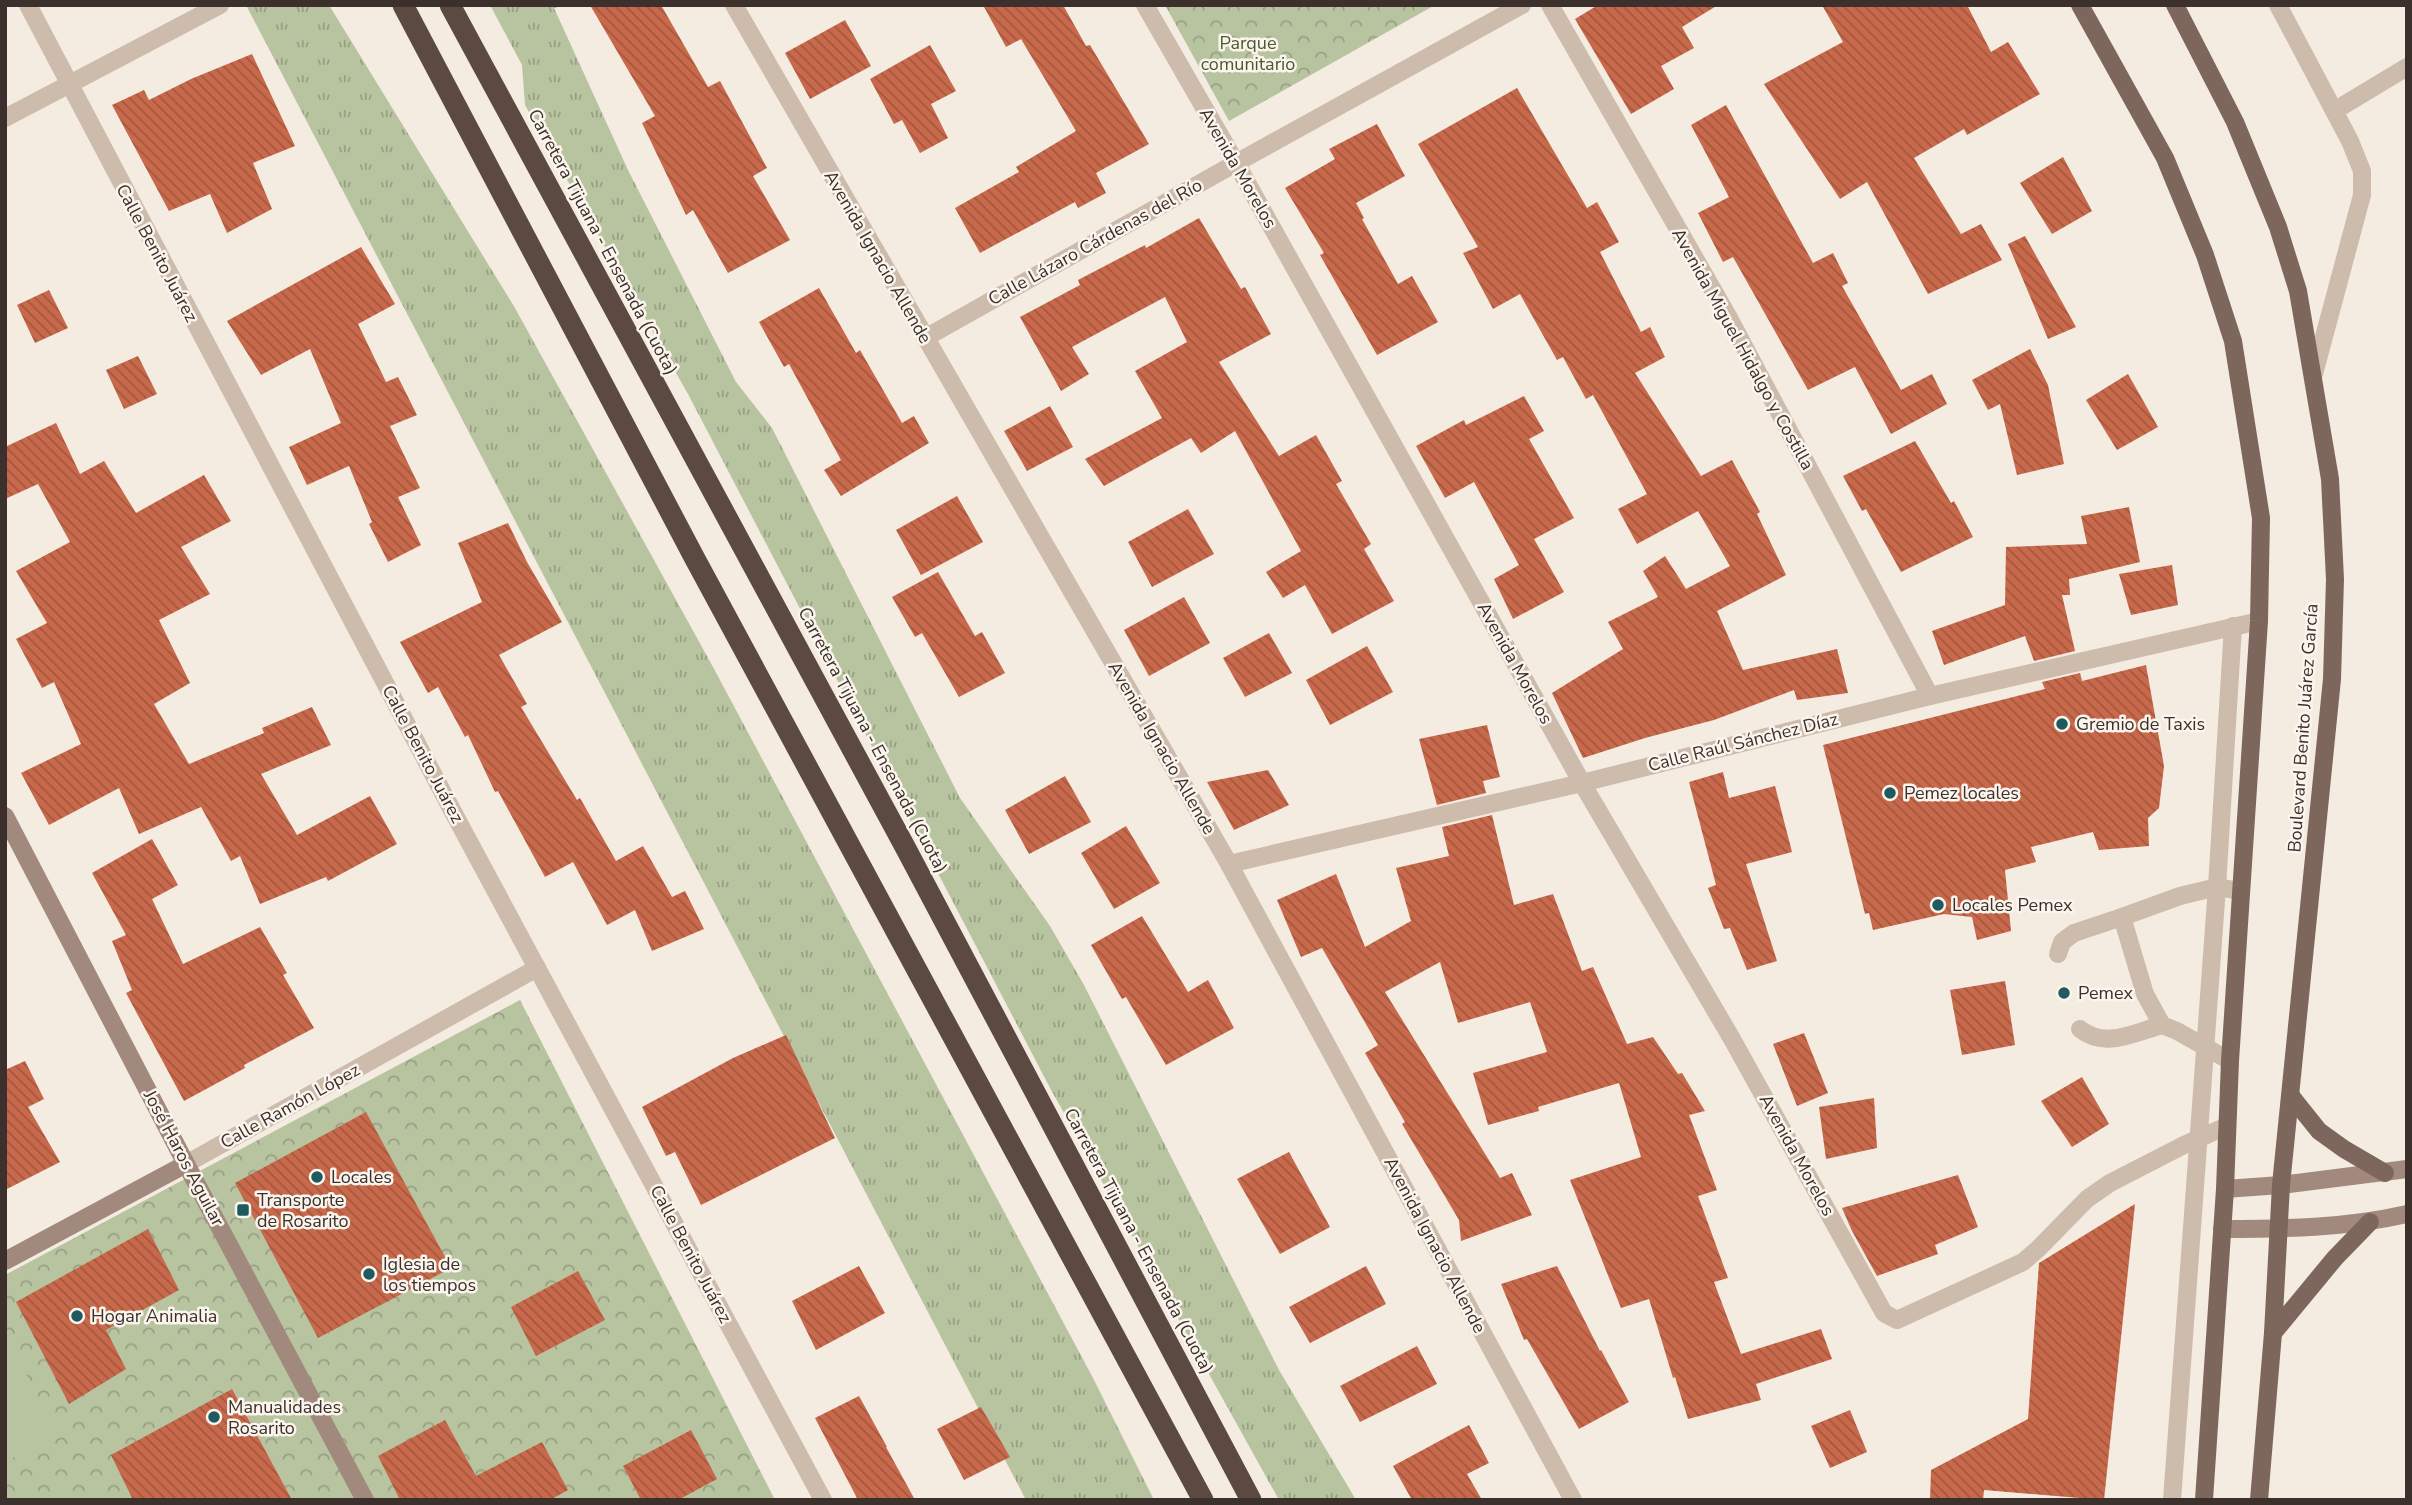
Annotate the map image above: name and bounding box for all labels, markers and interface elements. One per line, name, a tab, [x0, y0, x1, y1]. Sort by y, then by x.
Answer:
park label: Parque comunitario	[1201, 31, 1295, 76]
street label: Avenida Morelos	[1194, 103, 1282, 233]
street label: Carretera Tijuana - Ensenada (Cuota)	[522, 105, 684, 379]
street label: Avenida Ignacio Allende	[819, 166, 937, 348]
street label: Calle Lázaro Cárdenas del Río	[984, 173, 1206, 311]
street label: Calle Benito Juárez	[111, 180, 203, 326]
street label: Avenida Miguel Hidalgo y Costilla	[1666, 224, 1820, 474]
street label: Avenida Morelos	[1472, 598, 1558, 728]
street label: Carretera Tijuana - Ensenada (Cuota)	[792, 603, 954, 877]
street label: Boulevard Benito Juárez García	[2282, 603, 2324, 853]
street label: Avenida Ignacio Allende	[1103, 657, 1221, 839]
street label: Calle Benito Juárez	[377, 681, 469, 827]
street label: Calle Raúl Sánchez Díaz	[1645, 707, 1841, 777]
place label: Gremio de Taxis	[2076, 712, 2205, 736]
marker: Gremio de Taxis	[2054, 716, 2070, 732]
place label: Pemez locales	[1904, 781, 2019, 805]
marker: Pemez locales	[1882, 785, 1898, 801]
place label: Locales Pemex	[1952, 893, 2073, 917]
marker: Locales Pemex	[1930, 897, 1946, 913]
place label: Pemex	[2078, 981, 2133, 1005]
marker: Pemex	[2056, 985, 2072, 1001]
street label: Calle Ramón López	[216, 1058, 364, 1154]
street label: José Haros Aguilar	[138, 1085, 230, 1231]
street label: Avenida Morelos	[1754, 1090, 1840, 1220]
street label: Carretera Tijuana - Ensenada (Cuota)	[1058, 1104, 1220, 1378]
street label: Avenida Ignacio Allende	[1378, 1153, 1492, 1337]
place label: Locales	[331, 1165, 392, 1189]
marker: Locales	[309, 1169, 325, 1185]
street label: Calle Benito Juárez	[645, 1181, 737, 1327]
place label: Transporte de Rosarito	[257, 1188, 349, 1233]
marker: Transporte de Rosarito	[235, 1202, 251, 1218]
place label: Iglesia de los tiempos	[383, 1252, 476, 1297]
marker: Iglesia de los tiempos	[361, 1266, 377, 1282]
place label: Hogar Animalia	[91, 1304, 217, 1328]
marker: Hogar Animalia	[69, 1308, 85, 1324]
place label: Manualidades Rosarito	[228, 1395, 341, 1440]
marker: Manualidades Rosarito	[206, 1409, 222, 1425]

